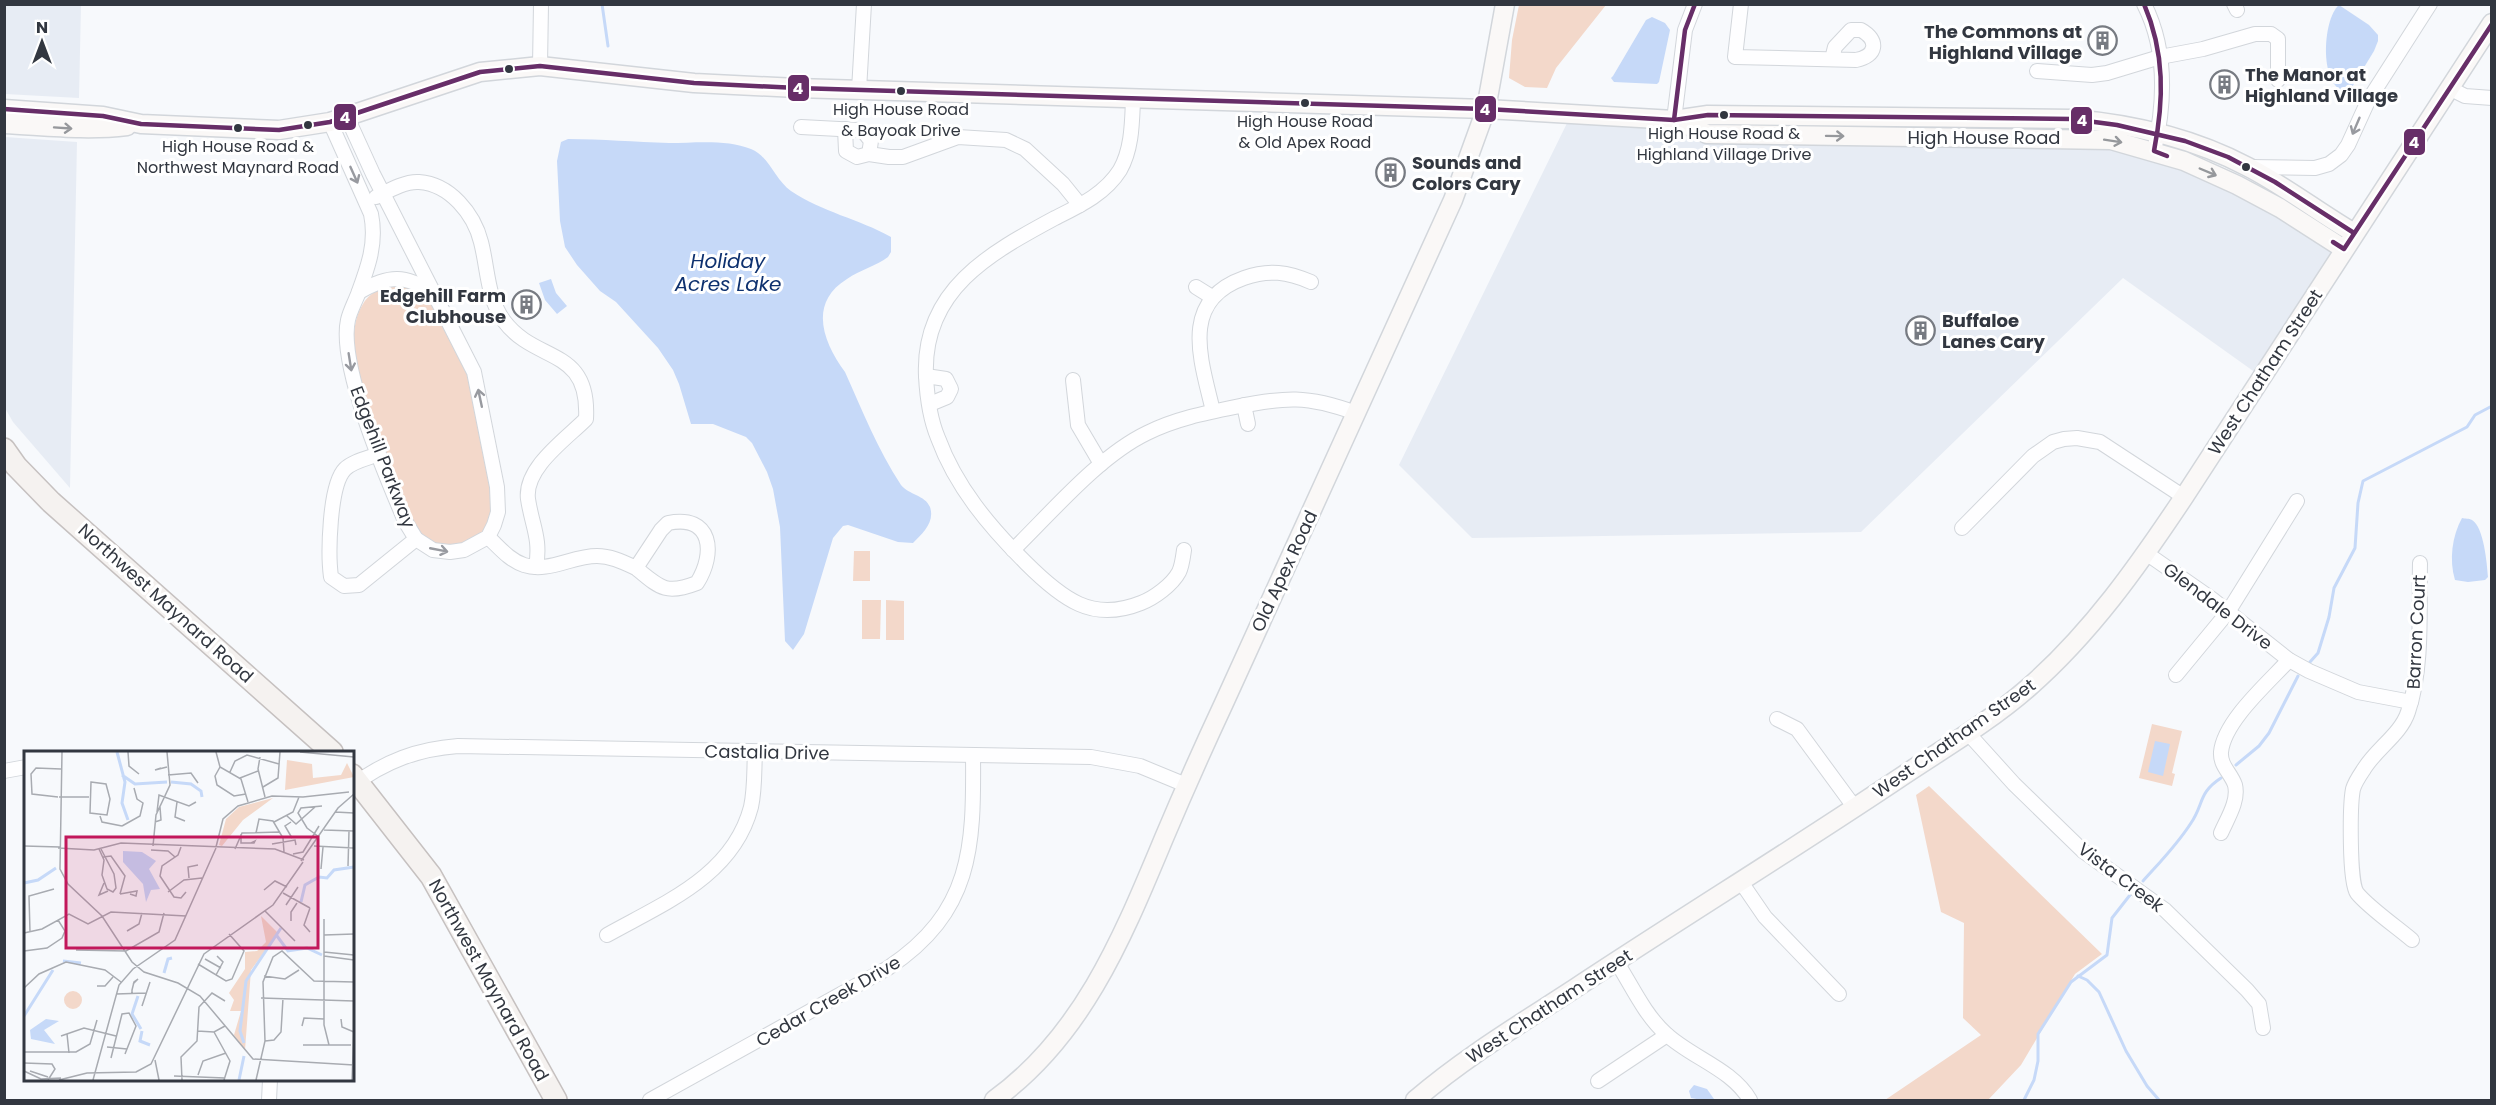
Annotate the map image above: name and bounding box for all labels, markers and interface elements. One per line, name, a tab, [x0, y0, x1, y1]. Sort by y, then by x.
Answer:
north arrow	[12, 12, 72, 72]
text: N	[36, 16, 48, 39]
place label: The Commons at Highland Village	[1924, 19, 2082, 65]
building icon: The Commons at Highland Village	[2087, 25, 2119, 57]
place label: The Manor at Highland Village	[2245, 62, 2398, 108]
unlabelled marker	[503, 63, 515, 75]
building icon: The Manor at Highland Village	[2208, 68, 2240, 100]
line badge: 4	[787, 74, 810, 102]
text: 4	[793, 77, 804, 100]
marker: High House Road & Bayoak Drive	[895, 85, 907, 97]
line badge: 4	[1474, 95, 1497, 123]
marker: High House Road & Old Apex Road	[1299, 97, 1311, 109]
place label: High House Road & Bayoak Drive	[833, 98, 969, 142]
text: 4	[1480, 98, 1491, 121]
line badge: 4	[333, 103, 357, 131]
text: 4	[340, 106, 351, 129]
line badge: 4	[2070, 106, 2093, 135]
marker: High House Road & Highland Village Drive	[1718, 109, 1730, 121]
text: 4	[2077, 109, 2088, 132]
place label: High House Road & Old Apex Road	[1237, 110, 1373, 154]
one-way arrow	[2350, 116, 2361, 135]
unlabelled marker	[302, 119, 314, 131]
one-way arrow	[52, 122, 72, 133]
marker: High House Road & Northwest Maynard Road	[232, 122, 244, 134]
place label: High House Road & Highland Village Drive	[1637, 122, 1811, 166]
street label: High House Road	[1907, 125, 2061, 150]
line badge: 4	[2403, 128, 2426, 156]
one-way arrow	[1824, 130, 1844, 142]
text: 4	[2409, 131, 2420, 154]
place label: High House Road & Northwest Maynard Road	[137, 135, 339, 179]
one-way arrow	[2103, 136, 2123, 147]
place label: Sounds and Colors Cary	[1412, 150, 1521, 196]
building icon: Sounds and Colors Cary	[1375, 156, 1407, 188]
unlabelled marker	[2240, 161, 2252, 173]
one-way arrow	[349, 166, 361, 184]
one-way arrow	[2199, 167, 2217, 178]
water label: Holiday Acres Lake	[674, 247, 781, 298]
place label: Edgehill Farm Clubhouse	[380, 283, 506, 329]
street label: West Chatham Street	[2202, 284, 2328, 460]
building icon: Edgehill Farm Clubhouse	[511, 289, 543, 321]
place label: Buffaloe Lanes Cary	[1942, 308, 2046, 354]
building icon: Buffaloe Lanes Cary	[1905, 314, 1937, 346]
one-way arrow	[345, 351, 356, 371]
street label: Edgehill Parkway	[344, 383, 422, 531]
one-way arrow	[474, 389, 486, 408]
street label: Old Apex Road	[1245, 506, 1323, 636]
street label: Northwest Maynard Road	[73, 518, 259, 688]
one-way arrow	[429, 545, 448, 556]
street label: Glendale Drive	[2158, 557, 2278, 655]
street label: Barron Court	[2401, 574, 2431, 690]
street label: West Chatham Street	[1868, 672, 2040, 804]
street label: Castalia Drive	[704, 738, 830, 766]
inset map	[24, 751, 354, 1081]
street label: Vista Creek	[2073, 836, 2170, 918]
street label: Northwest Maynard Road	[423, 874, 555, 1086]
street label: West Chatham Street	[1461, 943, 1637, 1069]
street label: Cedar Creek Drive	[751, 949, 905, 1053]

